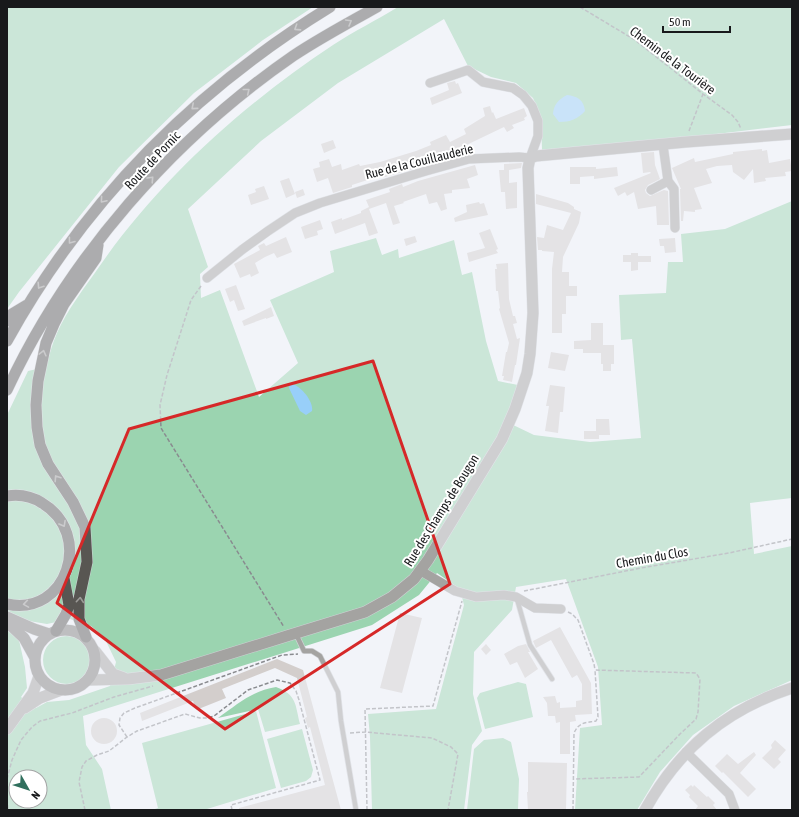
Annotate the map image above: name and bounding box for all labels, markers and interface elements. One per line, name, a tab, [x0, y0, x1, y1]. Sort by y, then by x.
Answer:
scale bar	[663, 8, 730, 34]
text: 50 m	[669, 15, 691, 29]
one-way arrow	[345, 20, 352, 27]
one-way arrow	[294, 23, 301, 31]
street label: Chemin de la Tourière	[627, 23, 719, 98]
one-way arrow	[242, 89, 249, 96]
one-way arrow	[191, 102, 198, 109]
street label: Route de Pornic	[122, 128, 183, 193]
street label: Rue de la Couillauderie	[364, 141, 475, 182]
one-way arrow	[146, 176, 154, 184]
one-way arrow	[101, 195, 108, 203]
one-way arrow	[69, 236, 76, 243]
one-way arrow	[37, 282, 45, 289]
one-way arrow	[39, 350, 47, 357]
street label: Rue des Champs de Bougon	[401, 452, 482, 569]
one-way arrow	[55, 475, 62, 482]
one-way arrow	[58, 520, 66, 527]
street label: Chemin du Clos	[615, 544, 690, 571]
one-way arrow	[75, 597, 84, 603]
one-way arrow	[23, 599, 29, 608]
north arrow	[8, 769, 48, 809]
text: N	[29, 789, 42, 802]

